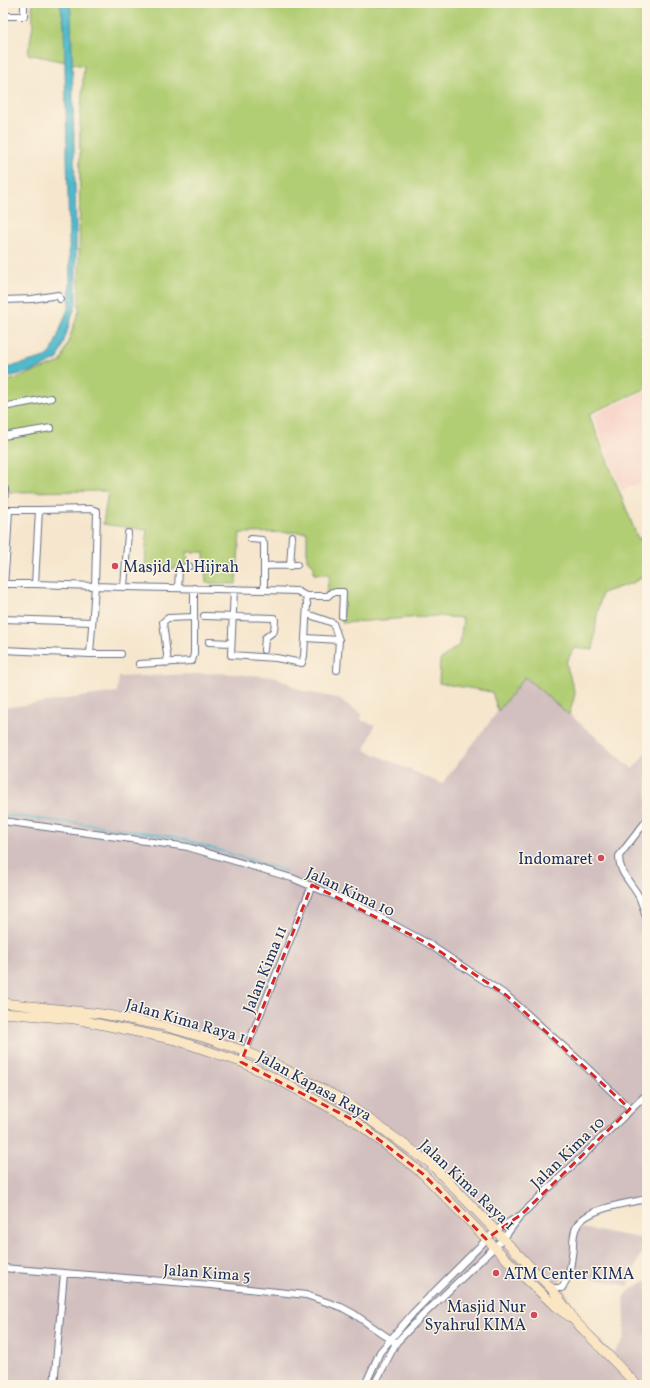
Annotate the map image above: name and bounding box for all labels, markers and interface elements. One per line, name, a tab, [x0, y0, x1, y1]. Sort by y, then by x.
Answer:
place label: Masjid Al Hijrah	[123, 557, 239, 579]
marker: Masjid Al Hijrah	[110, 561, 120, 571]
place label: Indomaret	[518, 849, 593, 871]
marker: Indomaret	[596, 853, 606, 863]
street label: Jalan Kima 10	[302, 863, 398, 923]
street label: Jalan Kima 11	[238, 923, 293, 1017]
street label: Jalan Kima Raya 1	[123, 994, 248, 1050]
street label: Jalan Kapasa Raya	[253, 1046, 375, 1127]
street label: Jalan Kima 10	[526, 1112, 610, 1195]
street label: Jalan Kima Raya 1	[414, 1135, 520, 1236]
street label: Jalan Kima 5	[162, 1260, 251, 1288]
place label: ATM Center KIMA	[504, 1264, 634, 1286]
marker: ATM Center KIMA	[491, 1268, 501, 1278]
place label: Masjid Nur Syahrul KIMA	[425, 1297, 526, 1337]
marker: Masjid Nur Syahrul KIMA	[529, 1310, 539, 1320]

